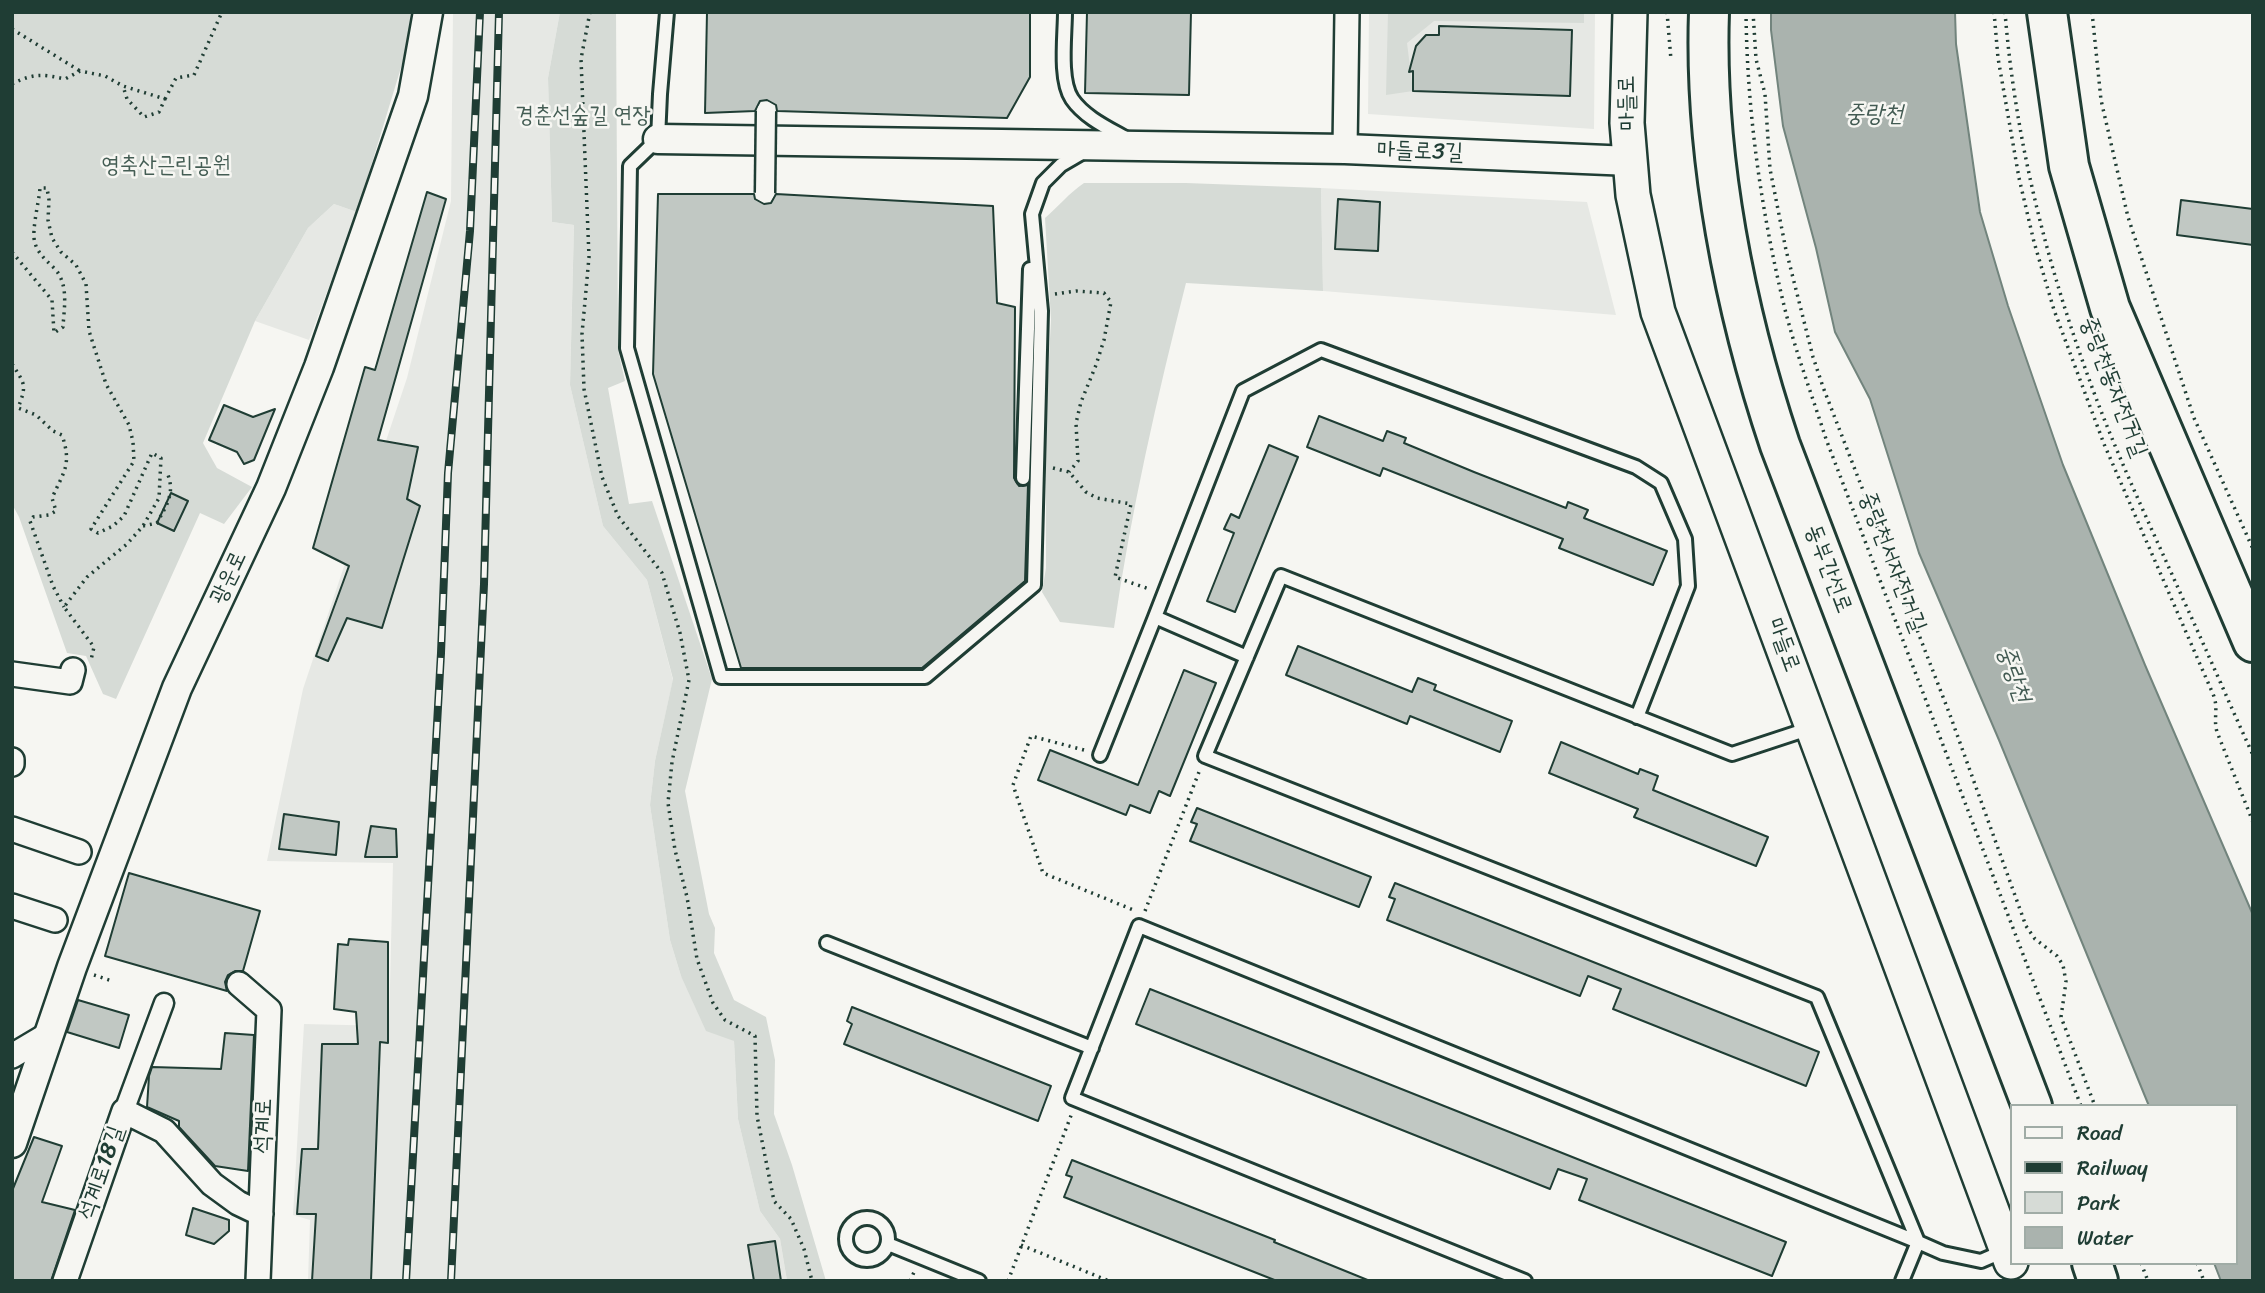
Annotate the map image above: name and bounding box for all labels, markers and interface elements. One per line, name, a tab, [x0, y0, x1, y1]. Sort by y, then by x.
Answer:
street label: 마들로	[1614, 75, 1642, 131]
water label: 중랑천	[1845, 101, 1903, 129]
park label: 경춘선숲길 연장	[515, 102, 651, 130]
street label: 마들로3길	[1376, 137, 1464, 167]
park label: 영축산근린공원	[101, 152, 231, 180]
street label: 중랑천동자전거길	[2074, 313, 2152, 461]
street label: 중랑천서자전거길	[1853, 488, 1931, 636]
street label: 동부간선로	[1799, 521, 1857, 617]
street label: 광운로	[205, 547, 253, 609]
street label: 마들로	[1761, 614, 1805, 676]
water label: 중랑천	[1990, 642, 2036, 706]
street label: 석계로	[249, 1098, 279, 1154]
legend	[2010, 1104, 2237, 1265]
text: Road	[2077, 1114, 2122, 1152]
street label: 석계로18길	[73, 1122, 131, 1224]
text: Railway	[2077, 1149, 2148, 1187]
text: Park	[2077, 1184, 2120, 1222]
text: Water	[2077, 1219, 2132, 1257]

